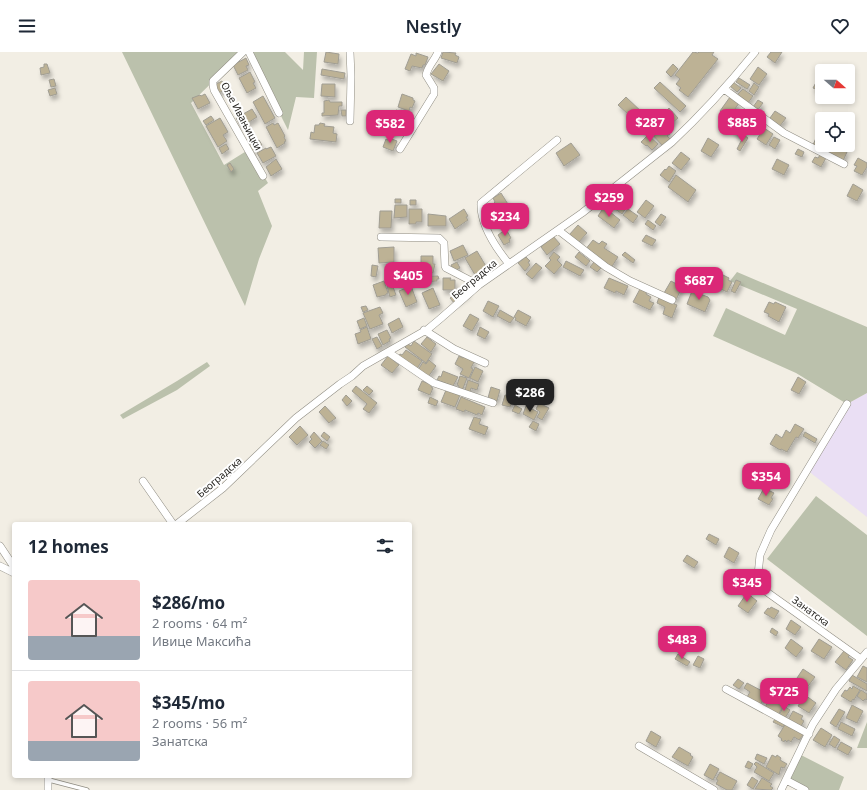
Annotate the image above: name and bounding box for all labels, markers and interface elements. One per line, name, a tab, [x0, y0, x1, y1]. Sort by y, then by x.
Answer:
text: Nestly	[406, 14, 461, 38]
icon: menu	[16, 15, 38, 37]
icon: heart	[829, 15, 851, 37]
north arrow	[815, 64, 855, 104]
map controls	[815, 64, 855, 152]
street label: Оље Ивањицки	[218, 79, 266, 153]
pin: $287	[626, 109, 674, 143]
pin: $885	[718, 109, 766, 143]
pin: $582	[366, 110, 414, 144]
button: locate	[815, 112, 855, 152]
text: $287	[635, 113, 665, 131]
text: $885	[727, 113, 757, 131]
text: $582	[375, 114, 405, 132]
pin: $259	[585, 184, 633, 218]
text: $259	[594, 188, 624, 206]
pin: $234	[481, 203, 529, 237]
text: $234	[490, 207, 520, 225]
street label: Београдска	[448, 256, 500, 302]
pin: $405	[384, 262, 432, 296]
text: $405	[393, 266, 423, 284]
pin: $687	[675, 267, 723, 301]
text: $687	[684, 271, 714, 289]
pin: $286	[506, 379, 554, 413]
text: $286	[515, 383, 545, 401]
street label: Београдска	[194, 454, 244, 500]
pin: $354	[742, 463, 790, 497]
text: $354	[751, 467, 781, 485]
text: 12 homes	[28, 535, 109, 558]
icon: filters	[374, 535, 396, 557]
pin: $345	[723, 569, 771, 603]
text: $345	[732, 573, 762, 591]
text: $286/mo	[152, 591, 225, 614]
street label: Занатска	[789, 593, 833, 629]
icon: home	[60, 596, 108, 644]
text: 2 rooms · 64 m²	[152, 614, 247, 632]
pin: $483	[658, 626, 706, 660]
text: $483	[667, 630, 697, 648]
text: Ивице Максића	[152, 632, 251, 650]
pin: $725	[760, 678, 808, 712]
text: $725	[769, 682, 799, 700]
text: $345/mo	[152, 691, 225, 714]
icon: home	[60, 697, 108, 745]
text: 2 rooms · 56 m²	[152, 714, 247, 732]
text: Занатска	[152, 732, 208, 750]

